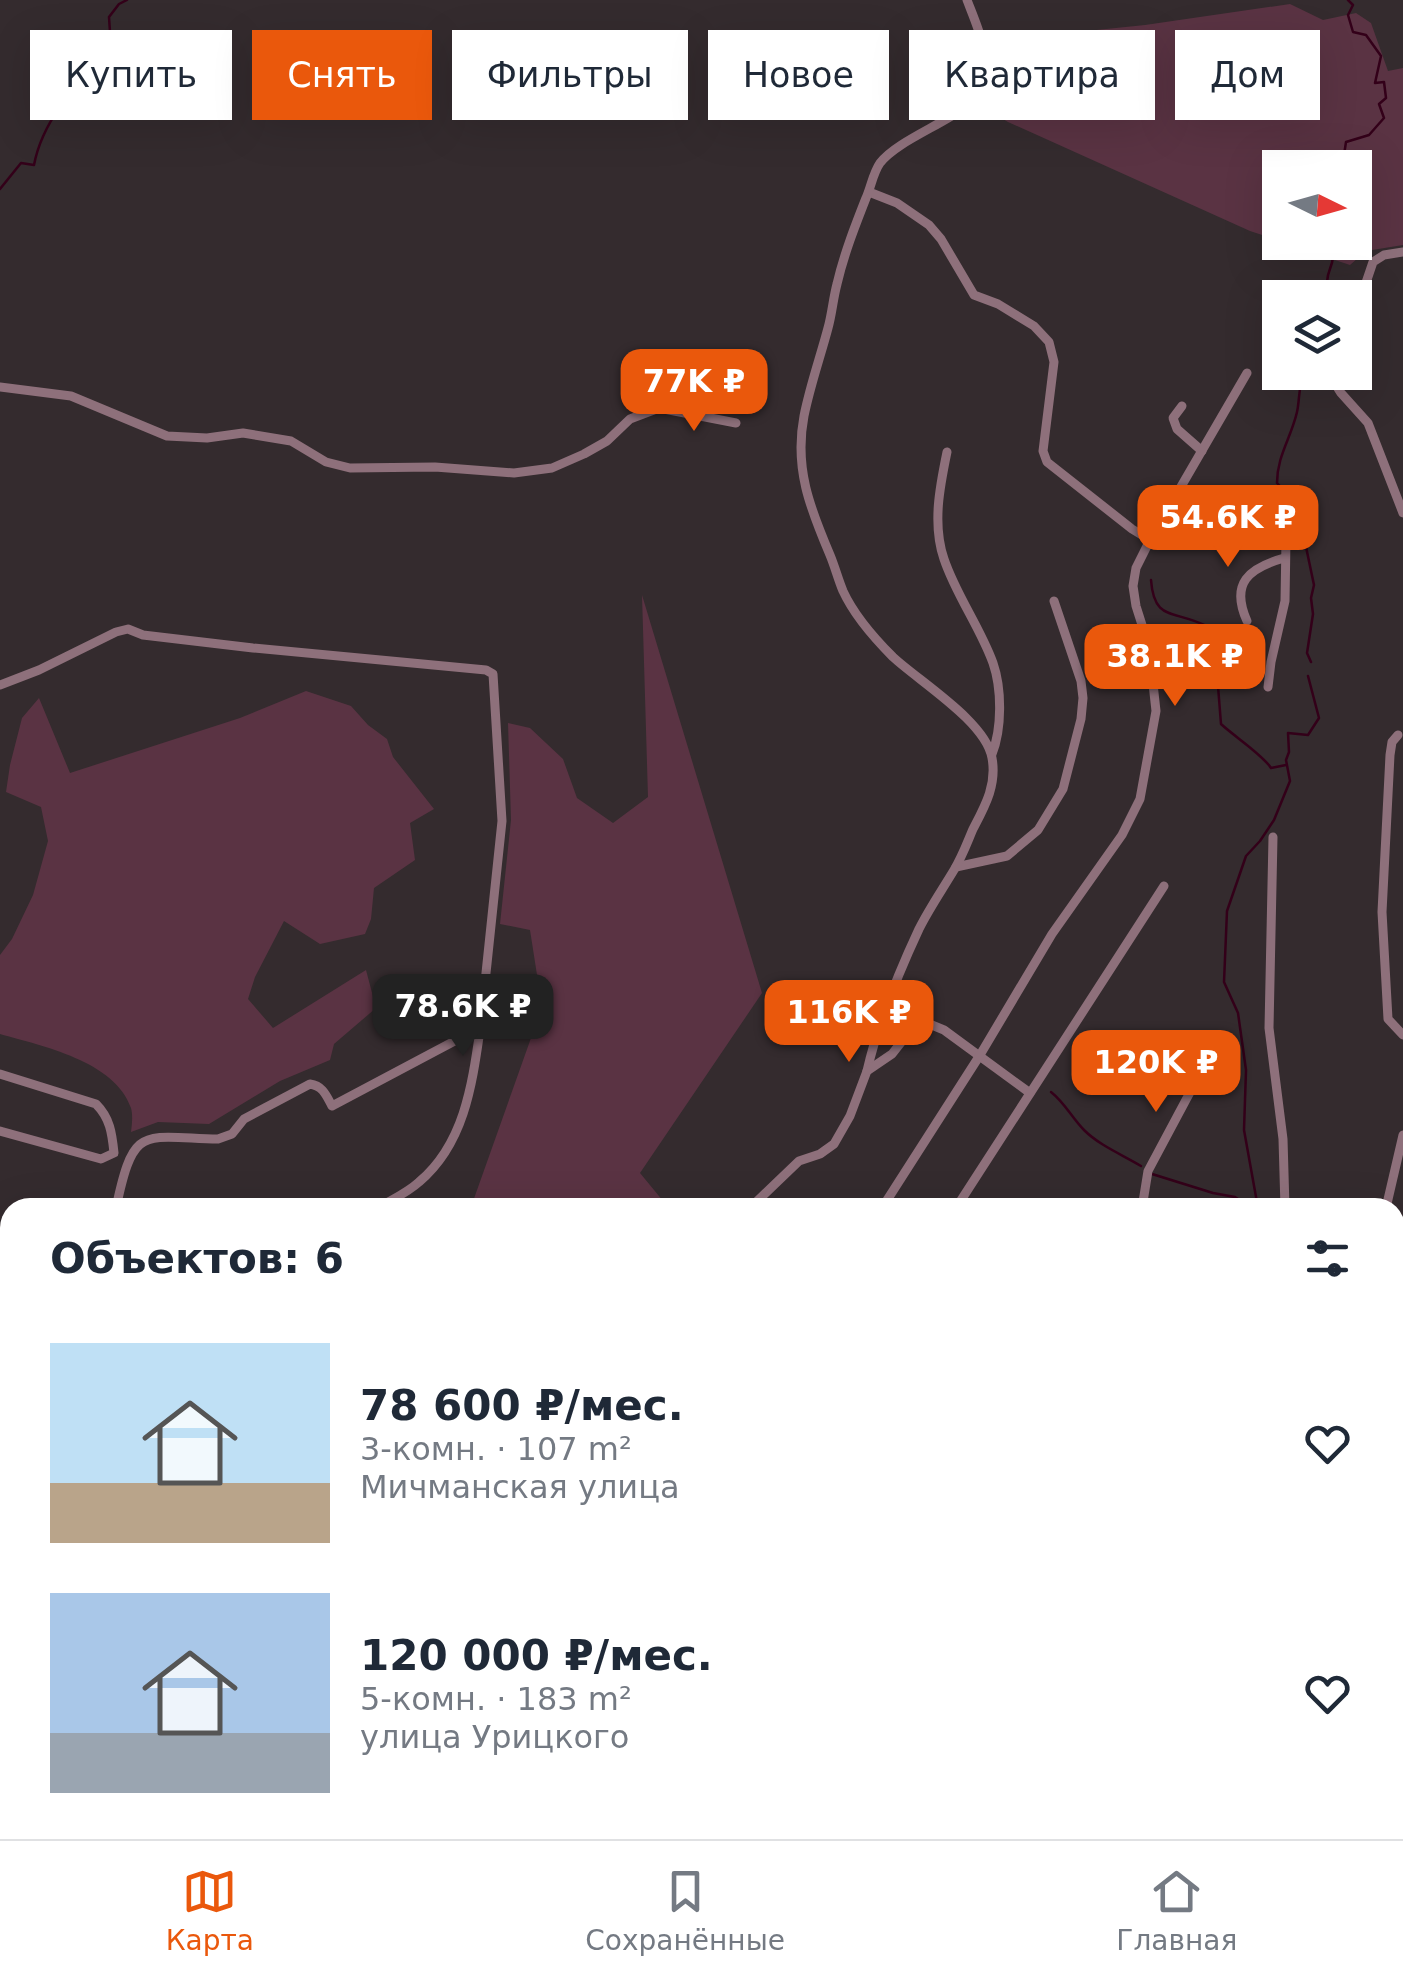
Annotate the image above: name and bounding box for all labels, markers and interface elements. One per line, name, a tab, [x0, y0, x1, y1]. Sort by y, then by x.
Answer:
chip: Купить	[30, 30, 232, 120]
chip: Снять	[252, 30, 432, 120]
chip: Фильтры	[452, 30, 688, 120]
chip: Новое	[708, 30, 889, 120]
chip: Квартира	[909, 30, 1155, 120]
chip: Дом	[1175, 30, 1320, 120]
north arrow	[1262, 150, 1372, 260]
map controls	[1262, 150, 1372, 390]
button: layers	[1262, 280, 1372, 390]
pin: 77K ₽	[624, 349, 764, 434]
text: 77K ₽	[643, 362, 745, 400]
pin: 54.6K ₽	[1136, 485, 1320, 570]
text: 54.6K ₽	[1159, 498, 1297, 536]
pin: 38.1K ₽	[1083, 624, 1267, 709]
text: 38.1K ₽	[1106, 637, 1244, 675]
pin: 78.6K ₽	[371, 974, 555, 1059]
pin: 116K ₽	[768, 980, 930, 1065]
text: 78.6K ₽	[394, 987, 532, 1025]
text: 116K ₽	[787, 993, 912, 1031]
pin: 120K ₽	[1075, 1030, 1237, 1115]
text: 120K ₽	[1094, 1043, 1219, 1081]
icon: filters	[1300, 1231, 1355, 1286]
text: Объектов: 6	[50, 1234, 344, 1283]
text: 78 600 ₽/мес.	[360, 1381, 684, 1430]
icon: home	[130, 1383, 250, 1503]
icon: heart	[1300, 1416, 1355, 1471]
text: 3-комн. · 107 m²	[360, 1430, 632, 1468]
text: Мичманская улица	[360, 1468, 680, 1506]
text: 120 000 ₽/мес.	[360, 1631, 713, 1680]
icon: home	[130, 1633, 250, 1753]
icon: heart	[1300, 1666, 1355, 1721]
text: 5-комн. · 183 m²	[360, 1680, 632, 1718]
text: улица Урицкого	[360, 1718, 629, 1756]
tab: Карта	[166, 1864, 254, 1957]
tab: Сохранённые	[585, 1864, 785, 1957]
tab: Главная	[1116, 1864, 1237, 1957]

